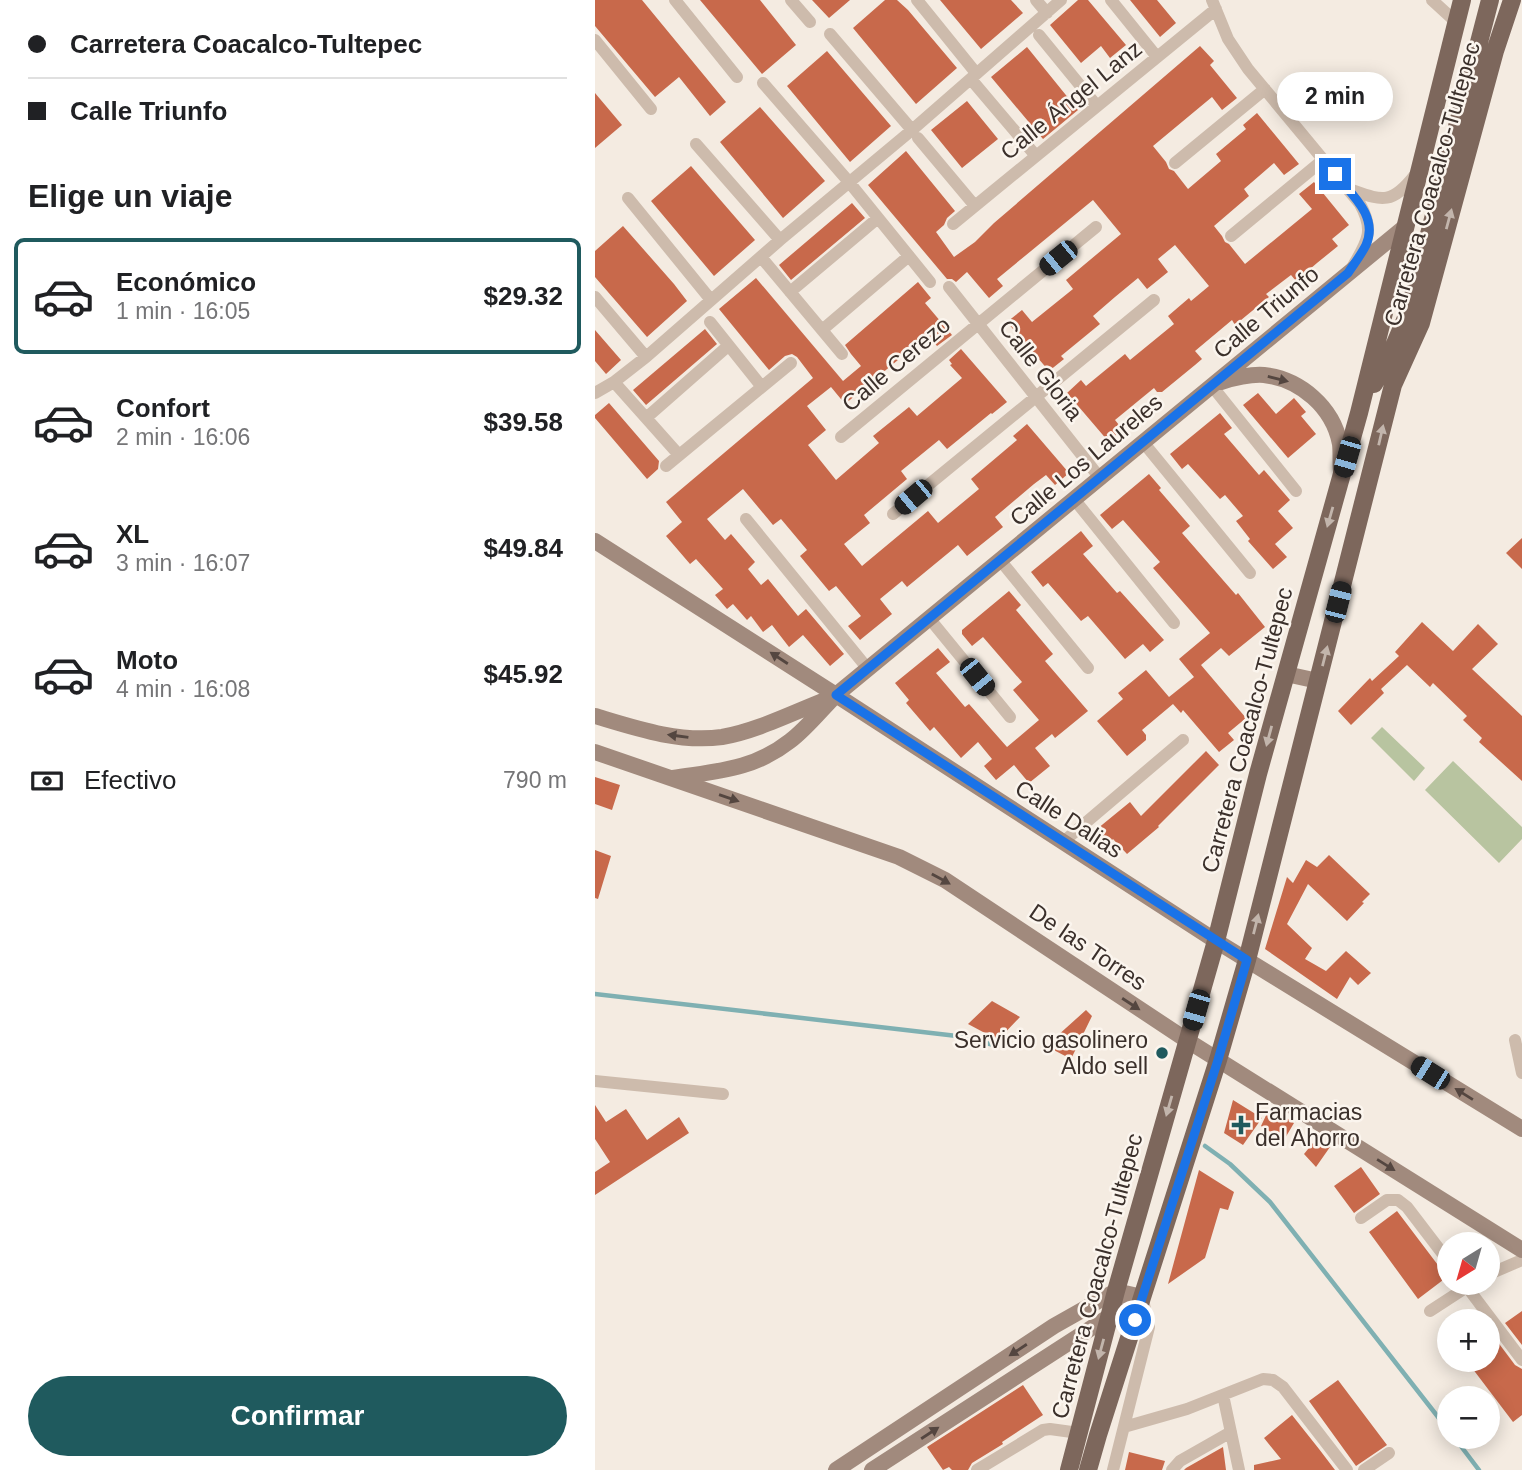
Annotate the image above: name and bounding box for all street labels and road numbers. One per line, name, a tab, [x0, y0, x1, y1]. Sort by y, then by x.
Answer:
street label: Calle Ángel Lanz	[995, 35, 1147, 165]
street label: Carretera Coacalco-Tultepec	[1379, 39, 1485, 329]
street label: Calle Triunfo	[1208, 261, 1324, 363]
street label: Calle Cerezo	[837, 311, 955, 417]
street label: Calle Gloria	[994, 315, 1088, 426]
street label: Calle Los Laureles	[1005, 389, 1167, 531]
street label: Carretera Coacalco-Tultepec	[1196, 584, 1298, 876]
street label: Calle Dalias	[1010, 775, 1128, 863]
street label: De las Torres	[1025, 898, 1151, 996]
street label: Carretera Coacalco-Tultepec	[1046, 1130, 1148, 1422]

